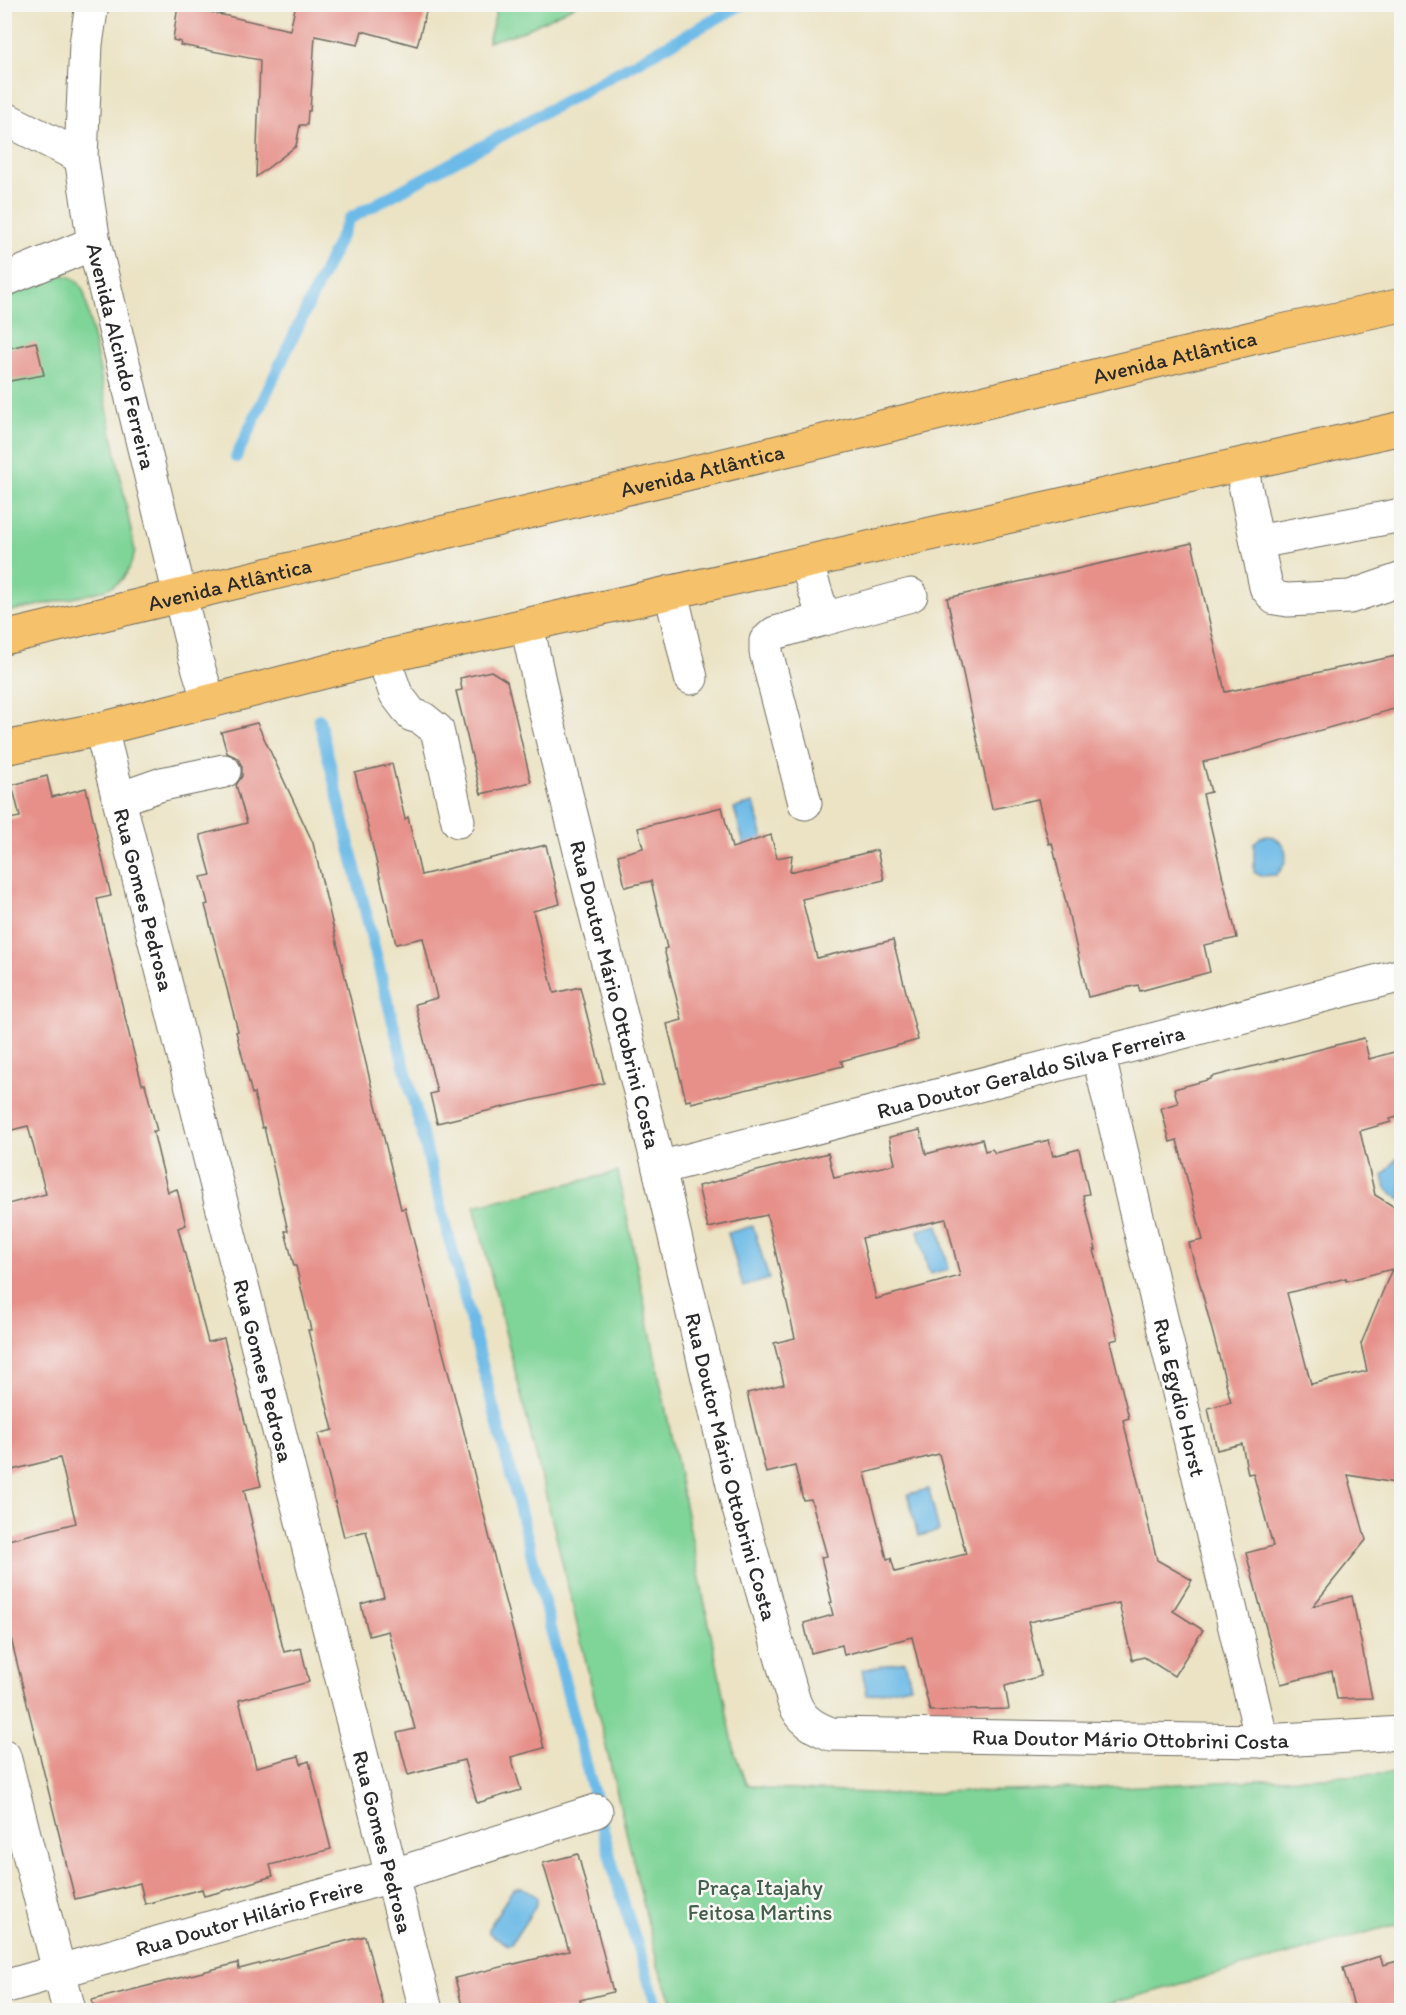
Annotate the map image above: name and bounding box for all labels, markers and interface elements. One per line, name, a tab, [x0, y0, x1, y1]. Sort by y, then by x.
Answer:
street label: Avenida Alcindo Ferreira	[80, 240, 162, 473]
street label: Avenida Atlântica	[1090, 324, 1260, 390]
street label: Avenida Atlântica	[618, 438, 787, 503]
street label: Avenida Atlântica	[145, 552, 314, 617]
street label: Rua Gomes Pedrosa	[108, 805, 180, 995]
street label: Rua Doutor Mário Ottobrini Costa	[564, 838, 667, 1152]
street label: Rua Doutor Geraldo Silva Ferreira	[874, 1019, 1188, 1125]
street label: Rua Gomes Pedrosa	[227, 1276, 300, 1466]
street label: Rua Doutor Mário Ottobrini Costa	[679, 1310, 783, 1624]
street label: Rua Egydio Horst	[1148, 1316, 1212, 1479]
street label: Rua Doutor Mário Ottobrini Costa	[972, 1723, 1290, 1755]
street label: Rua Gomes Pedrosa	[347, 1747, 419, 1937]
street label: Rua Doutor Hilário Freire	[132, 1872, 366, 1963]
park label: Praça Itajahy Feitosa Martins	[688, 1874, 832, 1926]

